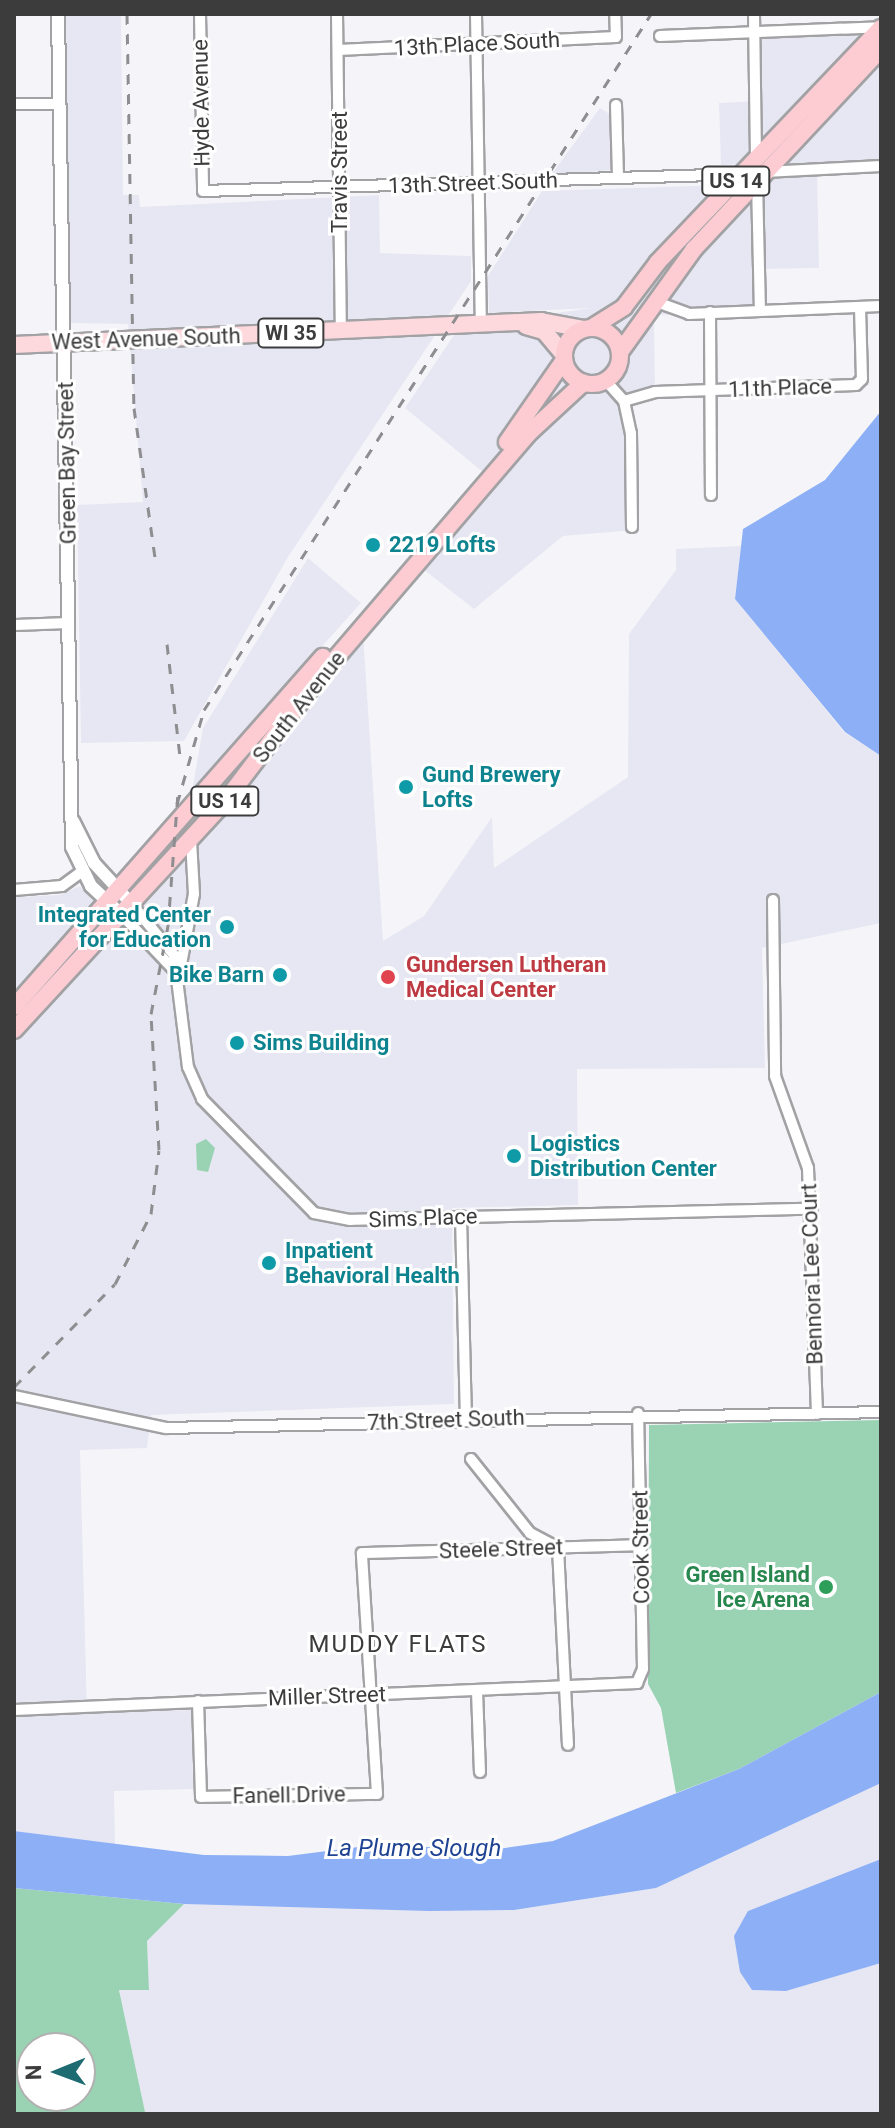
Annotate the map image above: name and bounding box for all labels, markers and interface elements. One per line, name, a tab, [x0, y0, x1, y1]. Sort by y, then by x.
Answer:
street label: 13th Place South	[393, 26, 561, 62]
street label: Hyde Avenue	[187, 39, 215, 167]
street label: Travis Street	[327, 111, 353, 233]
road number: US 14	[700, 165, 772, 197]
street label: 13th Street South	[388, 167, 558, 199]
road number: WI 35	[257, 317, 325, 349]
street label: West Avenue South	[51, 323, 241, 355]
street label: 11th Place	[728, 373, 832, 403]
street label: Green Bay Street	[52, 381, 82, 545]
place label: 2219 Lofts	[389, 532, 496, 558]
marker: 2219 Lofts	[364, 536, 382, 554]
street label: South Avenue	[247, 646, 351, 768]
place label: Gund Brewery Lofts	[422, 761, 561, 812]
marker: Gund Brewery Lofts	[397, 778, 415, 796]
road number: US 14	[189, 785, 261, 817]
place label: Integrated Center for Education	[38, 901, 211, 952]
marker: Integrated Center for Education	[218, 918, 236, 936]
place label: Gundersen Lutheran Medical Center	[406, 951, 606, 1002]
place label: Bike Barn	[169, 962, 264, 988]
marker: Bike Barn	[271, 966, 289, 984]
marker: Gundersen Lutheran Medical Center	[377, 966, 399, 988]
place label: Sims Building	[253, 1030, 389, 1056]
marker: Sims Building	[228, 1034, 246, 1052]
place label: Logistics Distribution Center	[530, 1130, 717, 1182]
marker: Logistics Distribution Center	[505, 1147, 523, 1165]
street label: Bennora Lee Court	[796, 1183, 828, 1365]
street label: Sims Place	[368, 1203, 478, 1233]
place label: Inpatient Behavioral Health	[285, 1237, 460, 1288]
marker: Inpatient Behavioral Health	[260, 1254, 278, 1272]
street label: 7th Street South	[367, 1404, 525, 1436]
street label: Cook Street	[627, 1490, 655, 1604]
street label: Steele Street	[439, 1534, 563, 1564]
place label: Green Island Ice Arena	[686, 1561, 810, 1612]
marker: Green Island Ice Arena	[817, 1578, 835, 1596]
district label: MUDDY FLATS	[309, 1631, 487, 1659]
street label: Miller Street	[268, 1681, 386, 1711]
street label: Fanell Drive	[232, 1781, 346, 1809]
water label: La Plume Slough	[327, 1835, 501, 1863]
north arrow	[16, 2032, 96, 2112]
text: N	[21, 2064, 46, 2080]

